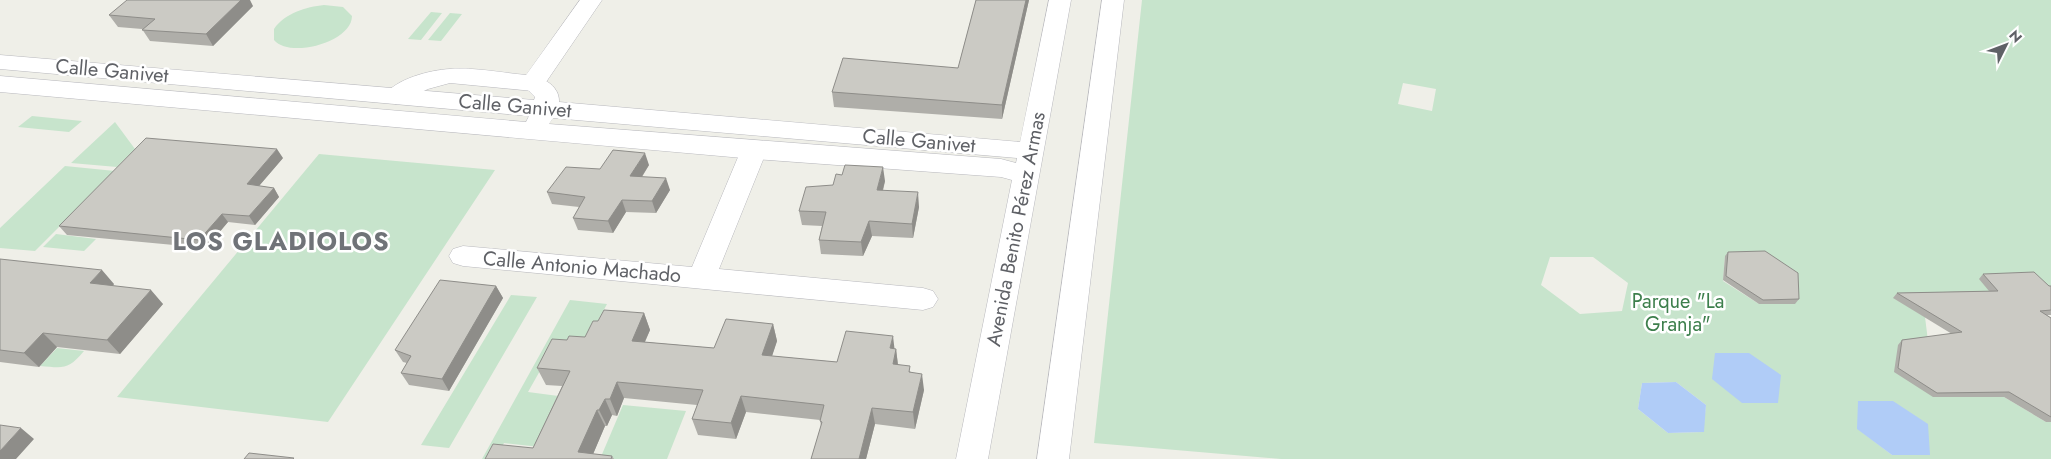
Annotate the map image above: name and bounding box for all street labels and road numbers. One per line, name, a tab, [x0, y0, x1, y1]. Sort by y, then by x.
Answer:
street label: Calle Ganivet	[54, 52, 170, 90]
street label: Calle Ganivet	[457, 87, 573, 125]
street label: Avenida Benito Pérez Armas	[979, 109, 1053, 349]
street label: Calle Ganivet	[861, 122, 977, 160]
street label: Calle Antonio Machado	[482, 244, 682, 290]

